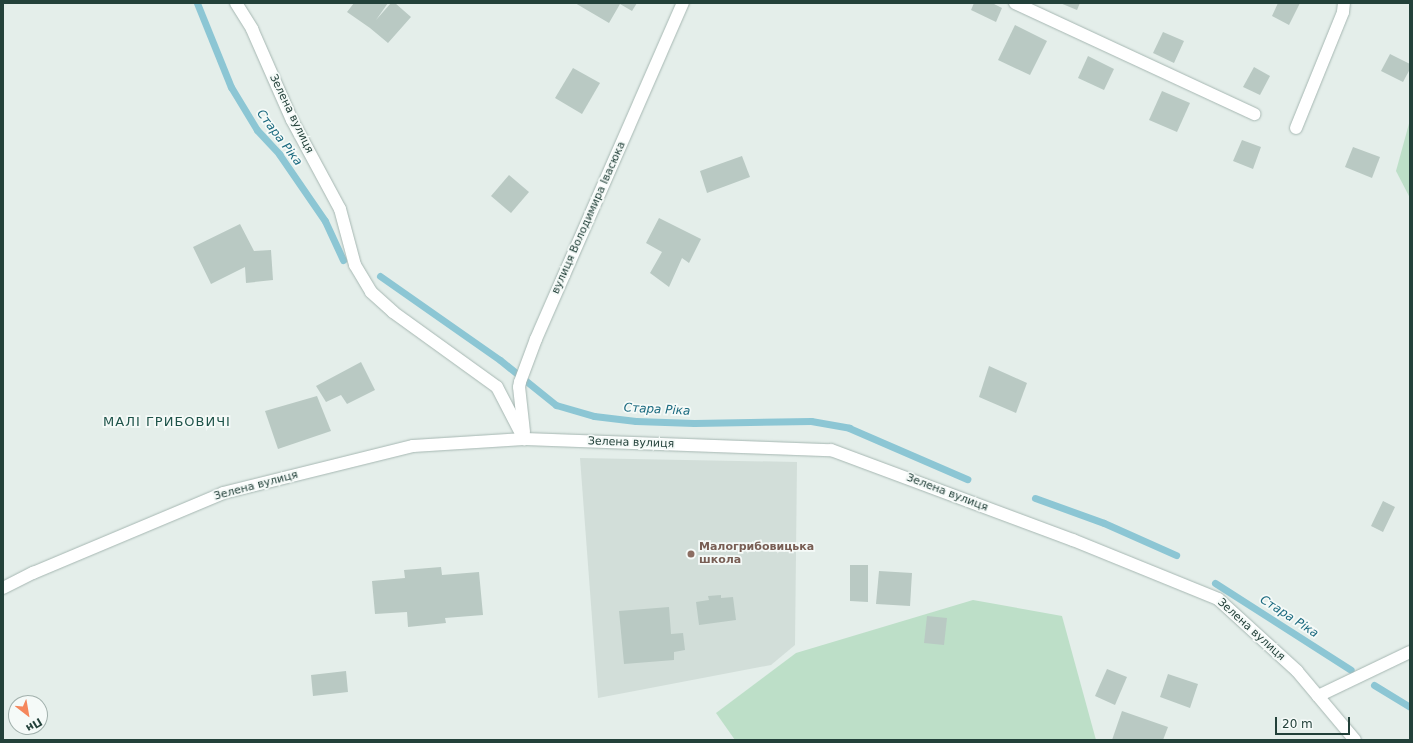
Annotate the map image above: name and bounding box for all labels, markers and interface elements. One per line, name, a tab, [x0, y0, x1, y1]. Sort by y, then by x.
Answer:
street label: Зелена вулиця	[266, 72, 316, 156]
water label: Стара Ріка	[253, 107, 305, 169]
street label: вулиця Володимира Івасюка	[549, 140, 629, 296]
water label: Стара Ріка	[623, 401, 691, 419]
district label: МАЛІ ГРИБОВИЧІ	[103, 414, 231, 430]
street label: Зелена вулиця	[588, 435, 674, 451]
street label: Зелена вулиця	[213, 468, 299, 504]
street label: Зелена вулиця	[904, 471, 990, 515]
place label: Малогрибовицька школа	[699, 541, 814, 567]
marker: Малогрибовицька школа	[686, 549, 696, 559]
water label: Стара Ріка	[1257, 593, 1321, 641]
street label: Зелена вулиця	[1215, 596, 1287, 664]
north arrow	[8, 695, 48, 735]
scale bar	[1277, 709, 1352, 735]
text: Пн	[23, 715, 44, 735]
text: 20 m	[1282, 717, 1313, 731]

